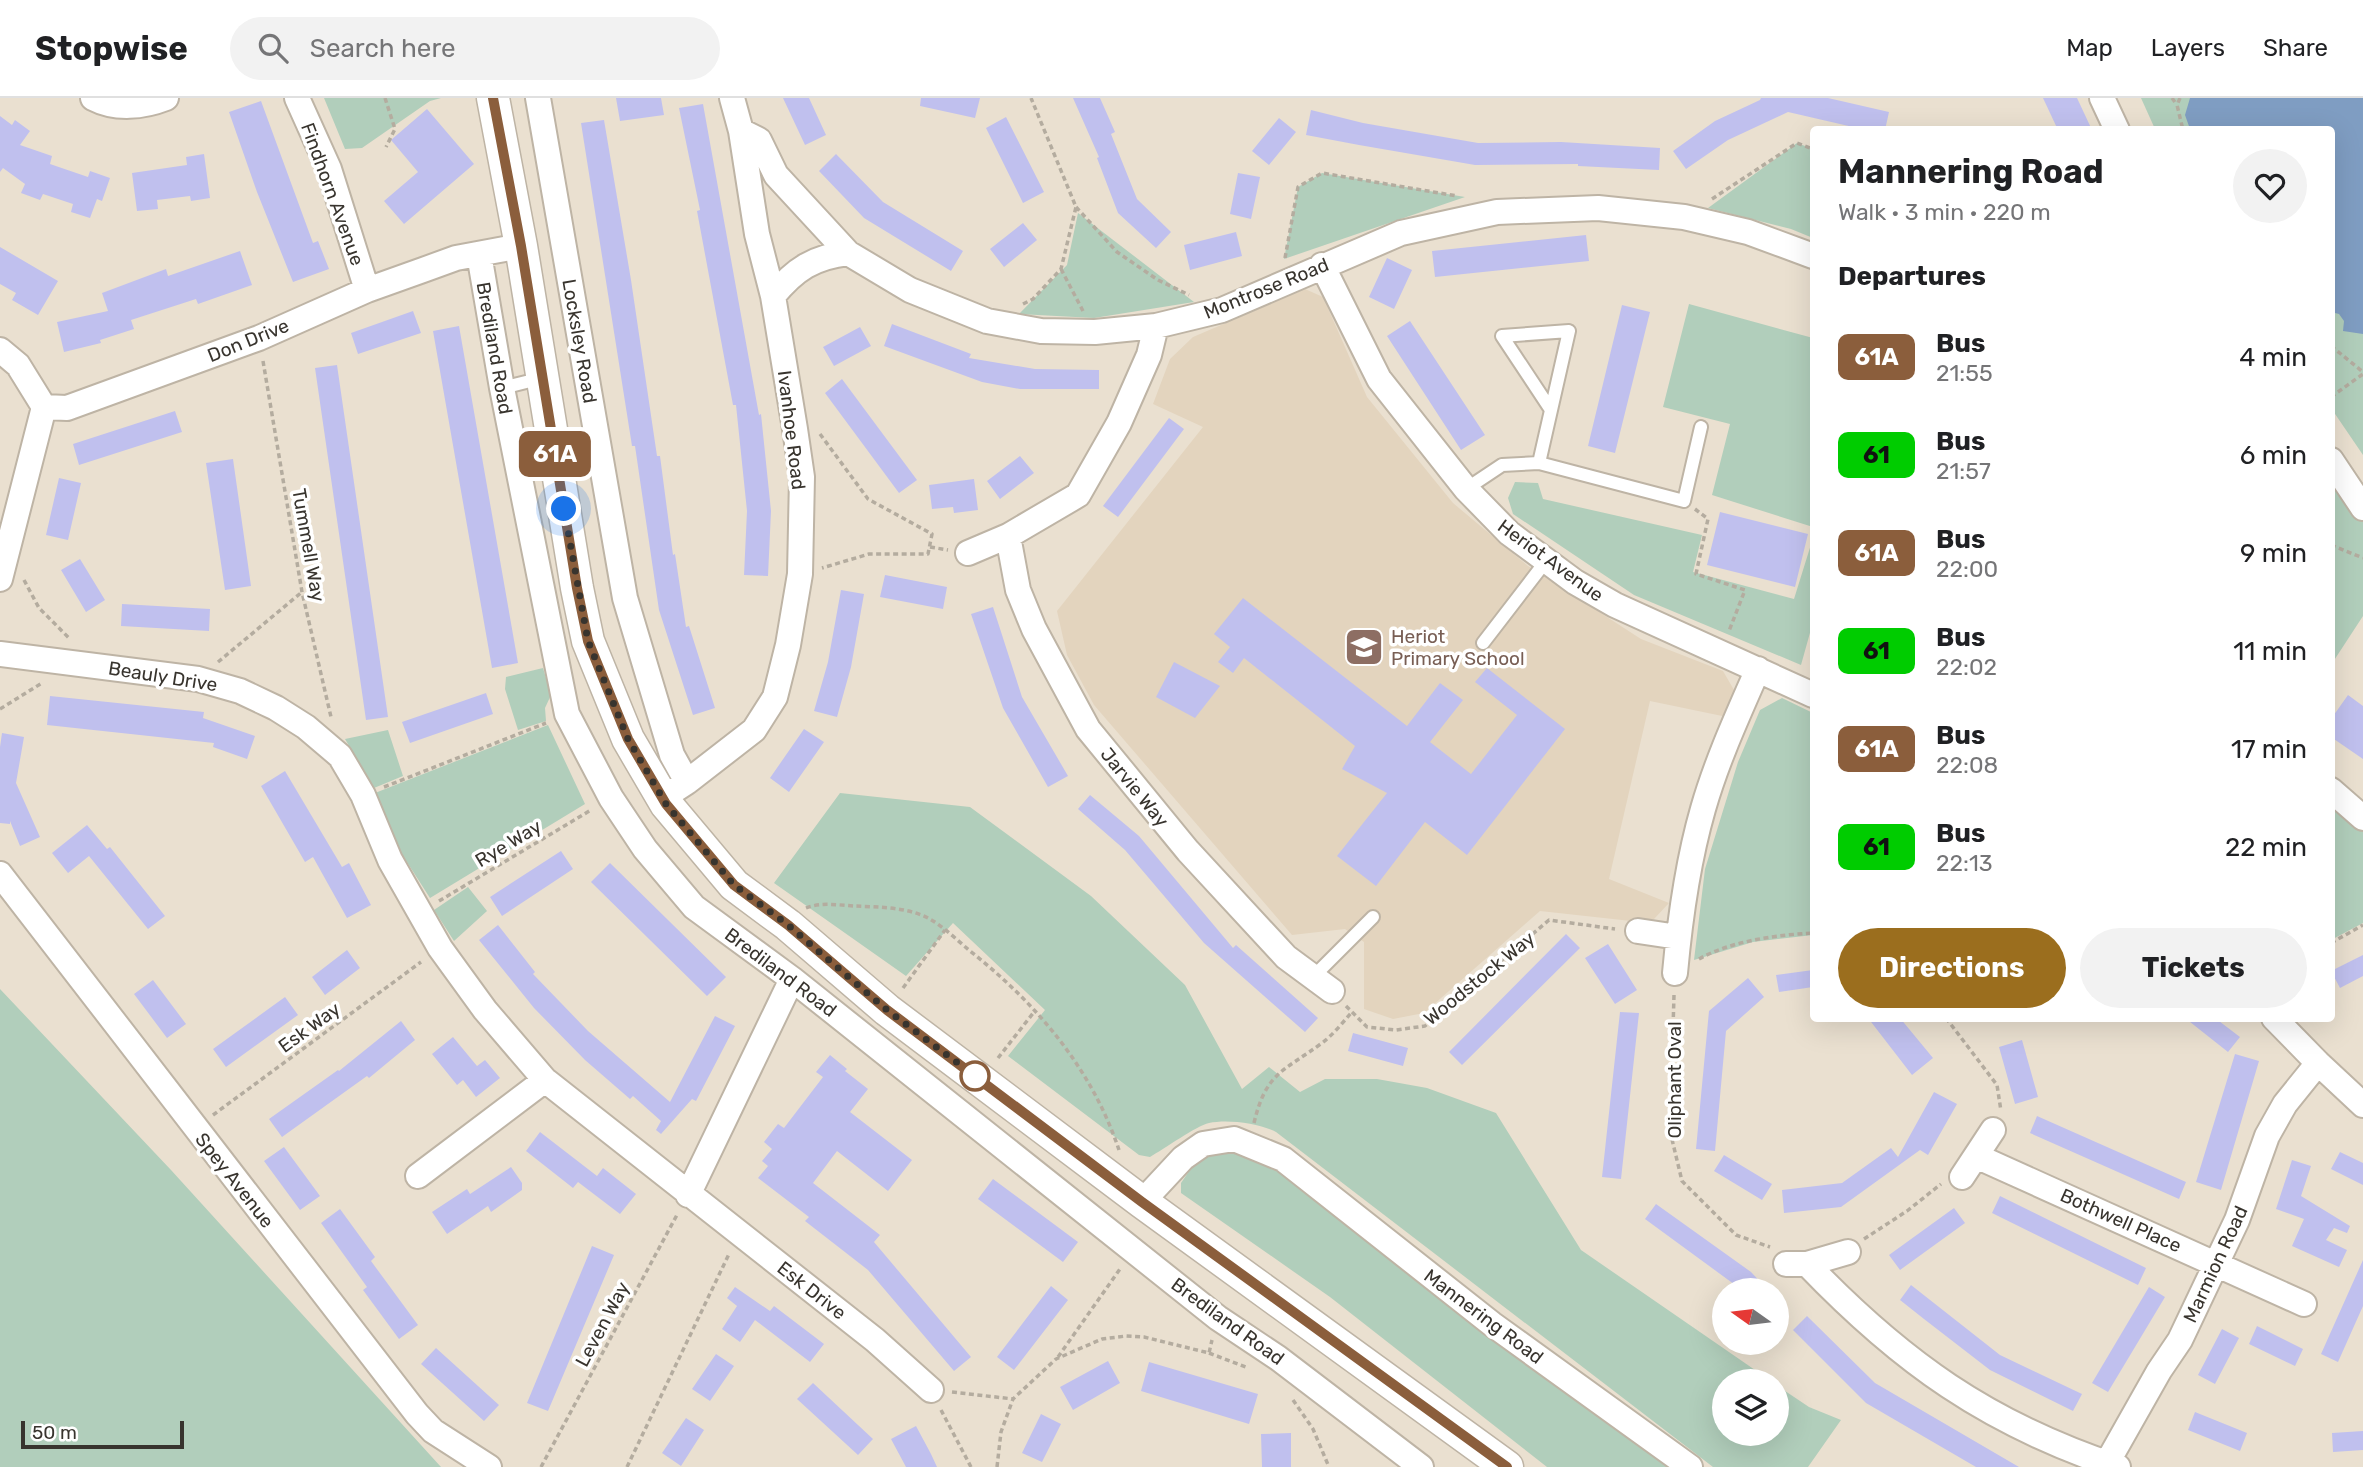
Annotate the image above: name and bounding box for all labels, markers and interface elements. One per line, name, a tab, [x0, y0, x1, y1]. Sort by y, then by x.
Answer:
search box	[230, 17, 720, 80]
text: Stopwise	[35, 29, 188, 68]
icon: search	[254, 29, 292, 67]
text: Search here	[310, 33, 456, 64]
text: Map	[2066, 34, 2113, 62]
text: Layers	[2151, 34, 2225, 62]
text: Share	[2263, 34, 2328, 62]
street label: Findhorn Avenue	[296, 120, 369, 269]
button: heart	[2233, 149, 2307, 223]
text: Mannering Road	[1838, 152, 2103, 191]
text: Walk · 3 min · 220 m	[1838, 198, 2051, 226]
street label: Montrose Road	[1200, 253, 1332, 324]
text: Departures	[1838, 261, 1986, 292]
street label: Locksley Road	[557, 277, 602, 405]
street label: Brediland Road	[472, 280, 517, 416]
street label: Don Drive	[204, 314, 292, 367]
text: Bus	[1936, 328, 1985, 359]
text: 4 min	[2239, 342, 2307, 373]
text: 61A	[1854, 343, 1899, 371]
text: 21:55	[1936, 359, 1993, 387]
street label: Ivanhoe Road	[773, 369, 810, 491]
text: Bus	[1936, 426, 1985, 457]
line badge: 61A	[515, 431, 595, 477]
text: 61A	[533, 440, 577, 468]
text: 6 min	[2240, 440, 2307, 471]
text: 61	[1863, 441, 1890, 469]
text: 21:57	[1936, 457, 1991, 485]
street label: Tummell Way	[287, 487, 330, 603]
your location	[546, 491, 581, 526]
street label: Heriot Avenue	[1493, 514, 1608, 606]
text: Bus	[1936, 524, 1985, 555]
text: 9 min	[2240, 538, 2307, 569]
text: 61A	[1854, 539, 1899, 567]
text: 22:00	[1936, 555, 1998, 583]
text: Bus	[1936, 622, 1985, 653]
place label: Heriot Primary School	[1391, 625, 1525, 670]
school or university icon: Heriot Primary School	[1343, 626, 1385, 668]
text: 11 min	[2233, 636, 2307, 667]
text: 61	[1863, 637, 1890, 665]
text: 22:02	[1936, 653, 1997, 681]
street label: Beauly Drive	[107, 657, 219, 696]
text: Bus	[1936, 720, 1985, 751]
text: 17 min	[2231, 734, 2307, 765]
text: 61A	[1854, 735, 1899, 763]
street label: Jarvie Way	[1096, 743, 1174, 832]
text: 22:08	[1936, 751, 1998, 779]
street label: Rye Way	[471, 815, 546, 872]
text: Bus	[1936, 818, 1985, 849]
text: 22 min	[2225, 832, 2307, 863]
text: 61	[1863, 833, 1890, 861]
text: 22:13	[1936, 849, 1993, 877]
street label: Brediland Road	[720, 923, 841, 1022]
street label: Woodstock Way	[1419, 927, 1539, 1030]
button: Directions	[1838, 928, 2066, 1008]
button: Tickets	[2080, 928, 2307, 1008]
street label: Esk Way	[274, 997, 345, 1057]
street label: Oliphant Oval	[1663, 1021, 1686, 1139]
unlabelled marker	[960, 1061, 990, 1091]
street label: Spey Avenue	[190, 1128, 279, 1232]
street label: Bothwell Place	[2057, 1183, 2185, 1257]
street label: Marmion Road	[2178, 1202, 2253, 1326]
street label: Esk Drive	[773, 1256, 851, 1324]
street label: Mannering Road	[1419, 1264, 1548, 1369]
street label: Brediland Road	[1167, 1273, 1289, 1370]
street label: Leven Way	[570, 1278, 634, 1371]
north arrow	[1712, 1278, 1788, 1354]
map controls	[1712, 1278, 1789, 1446]
button: layers	[1712, 1369, 1789, 1446]
scale bar	[21, 1418, 184, 1450]
text: 50 m	[32, 1421, 77, 1444]

